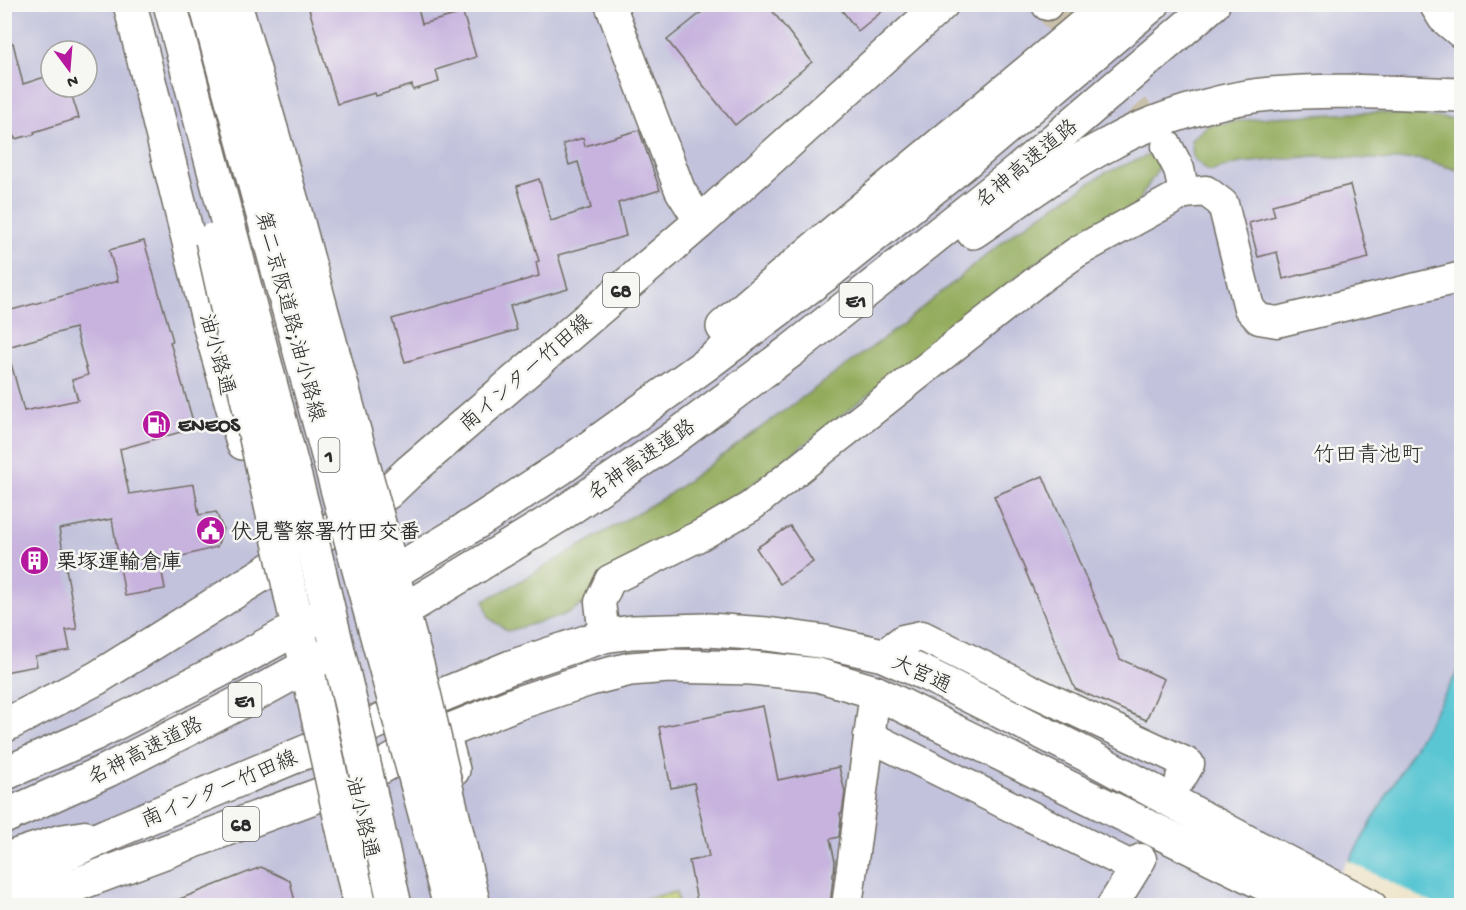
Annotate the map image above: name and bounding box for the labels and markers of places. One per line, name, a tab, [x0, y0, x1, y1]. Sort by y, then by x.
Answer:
fuel station icon: ENEOS	[141, 408, 173, 440]
place label: ENEOS	[178, 415, 242, 440]
public building icon: 伏見警察署竹田交番	[194, 515, 226, 547]
place label: 伏見警察署竹田交番	[231, 520, 420, 547]
building icon: 栗塚運輸倉庫	[19, 545, 51, 577]
place label: 栗塚運輸倉庫	[56, 550, 182, 577]

